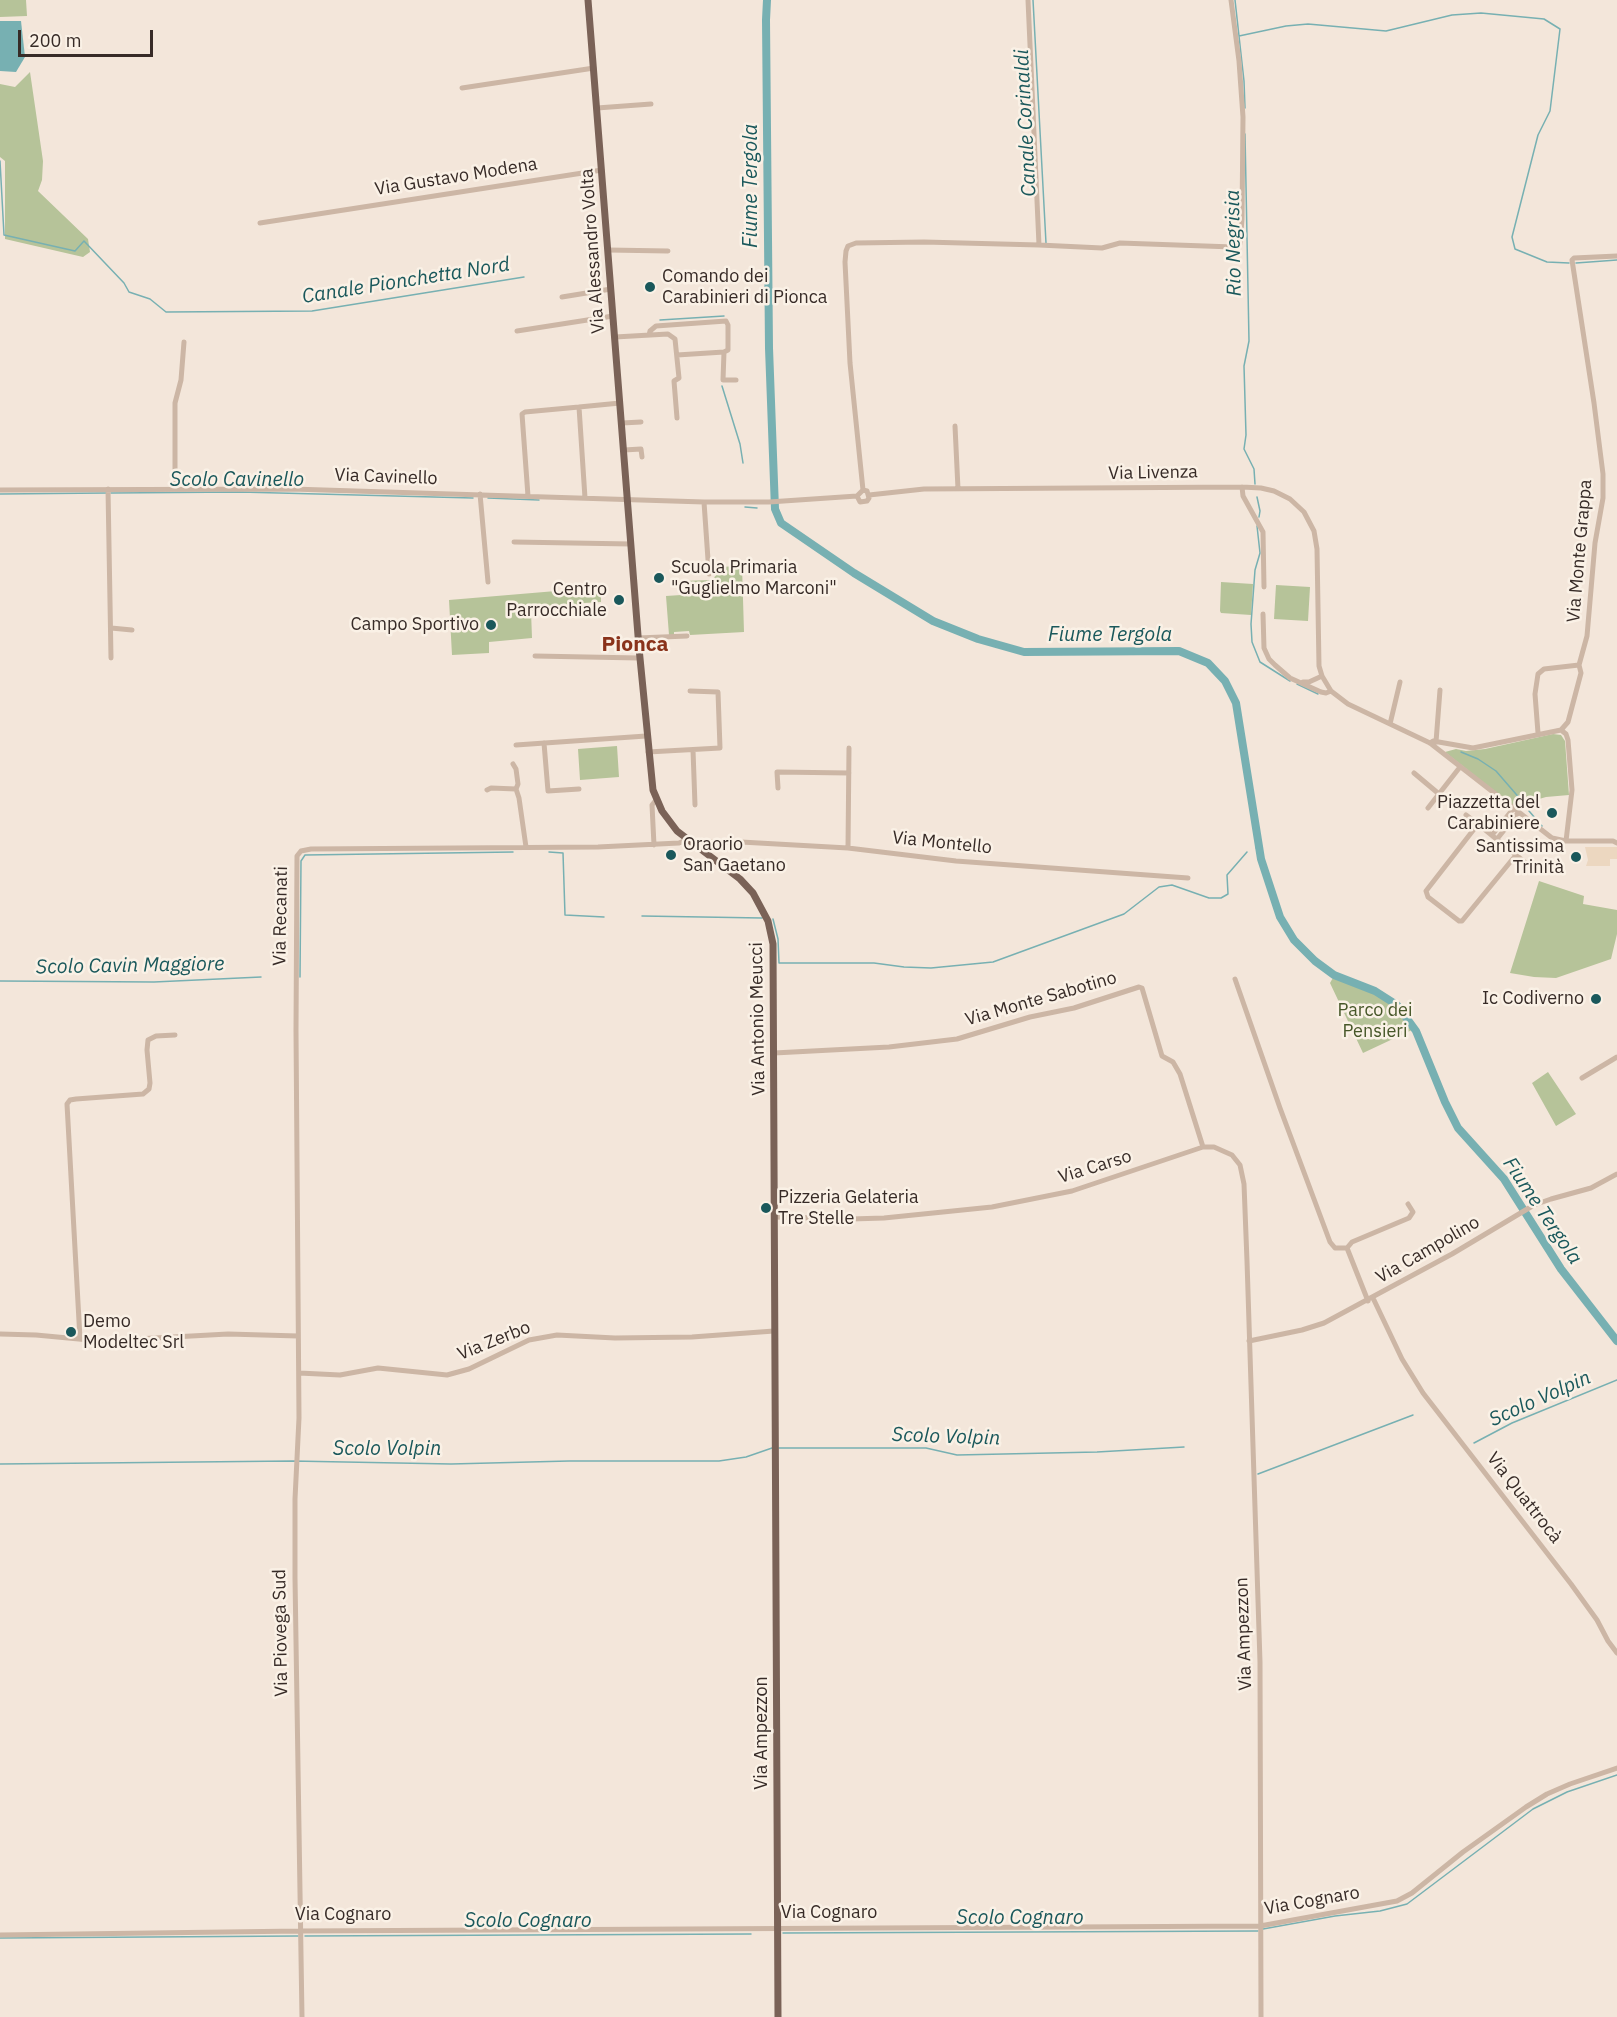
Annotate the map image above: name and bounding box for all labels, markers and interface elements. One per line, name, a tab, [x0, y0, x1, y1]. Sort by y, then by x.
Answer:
scale bar	[21, 18, 156, 56]
text: 200 m	[29, 29, 81, 52]
water label: Canale Corinaldi	[1010, 49, 1042, 197]
water label: Fiume Tergola	[739, 124, 763, 248]
street label: Via Gustavo Modena	[373, 153, 539, 201]
street label: Via Alessandro Volta	[576, 168, 610, 334]
water label: Rio Negrisia	[1221, 190, 1247, 296]
water label: Canale Pionchetta Nord	[301, 253, 511, 309]
place label: Comando dei Carabinieri di Pionca	[662, 266, 827, 308]
marker: Comando dei Carabinieri di Pionca	[643, 280, 657, 294]
street label: Via Livenza	[1108, 461, 1198, 485]
street label: Via Cavinello	[334, 464, 438, 490]
water label: Scolo Cavinello	[170, 468, 304, 492]
street label: Via Monte Grappa	[1563, 478, 1597, 624]
place label: Scuola Primaria "Guglielmo Marconi"	[671, 557, 837, 600]
marker: Scuola Primaria "Guglielmo Marconi"	[652, 571, 666, 585]
place label: Centro Parrocchiale	[506, 579, 607, 622]
marker: Centro Parrocchiale	[612, 593, 626, 607]
place label: Campo Sportivo	[350, 614, 479, 636]
marker: Campo Sportivo	[484, 618, 498, 632]
water label: Fiume Tergola	[1048, 623, 1172, 647]
district label: Pionca	[602, 632, 668, 658]
place label: Piazzetta del Carabiniere	[1437, 792, 1540, 834]
marker: Piazzetta del Carabiniere	[1545, 806, 1559, 820]
street label: Via Montello	[891, 827, 993, 859]
place label: Oraorio San Gaetano	[683, 834, 786, 876]
place label: Santissima Trinità	[1476, 836, 1564, 878]
marker: Oraorio San Gaetano	[664, 848, 678, 862]
marker: Santissima Trinità	[1569, 850, 1583, 864]
street label: Via Recanati	[269, 866, 293, 966]
street label: Via Antonio Meucci	[746, 942, 770, 1096]
water label: Scolo Cavin Maggiore	[35, 952, 225, 980]
street label: Via Monte Sabotino	[963, 967, 1119, 1031]
place label: Ic Codiverno	[1482, 988, 1584, 1010]
marker: Ic Codiverno	[1589, 992, 1603, 1006]
park label: Parco dei Pensieri	[1338, 1000, 1412, 1042]
street label: Via Carso	[1056, 1146, 1134, 1188]
water label: Fiume Tergola	[1497, 1153, 1587, 1269]
place label: Pizzeria Gelateria Tre Stelle	[778, 1187, 919, 1230]
marker: Pizzeria Gelateria Tre Stelle	[759, 1201, 773, 1215]
street label: Via Campolino	[1372, 1212, 1484, 1288]
place label: Demo Modeltec Srl	[83, 1311, 184, 1354]
street label: Via Zerbo	[454, 1317, 534, 1365]
marker: Demo Modeltec Srl	[64, 1325, 78, 1339]
water label: Scolo Volpin	[1485, 1366, 1595, 1432]
water label: Scolo Volpin	[891, 1423, 1001, 1451]
water label: Scolo Volpin	[333, 1437, 441, 1461]
street label: Via Quattrocà	[1482, 1448, 1566, 1548]
street label: Via Piovega Sud	[269, 1569, 293, 1697]
street label: Via Ampezzon	[1231, 1577, 1257, 1691]
street label: Via Ampezzon	[751, 1676, 773, 1790]
street label: Via Cognaro	[1263, 1882, 1361, 1920]
street label: Via Cognaro	[781, 1902, 877, 1924]
street label: Via Cognaro	[295, 1904, 391, 1926]
water label: Scolo Cognaro	[956, 1906, 1084, 1930]
water label: Scolo Cognaro	[464, 1909, 592, 1933]

